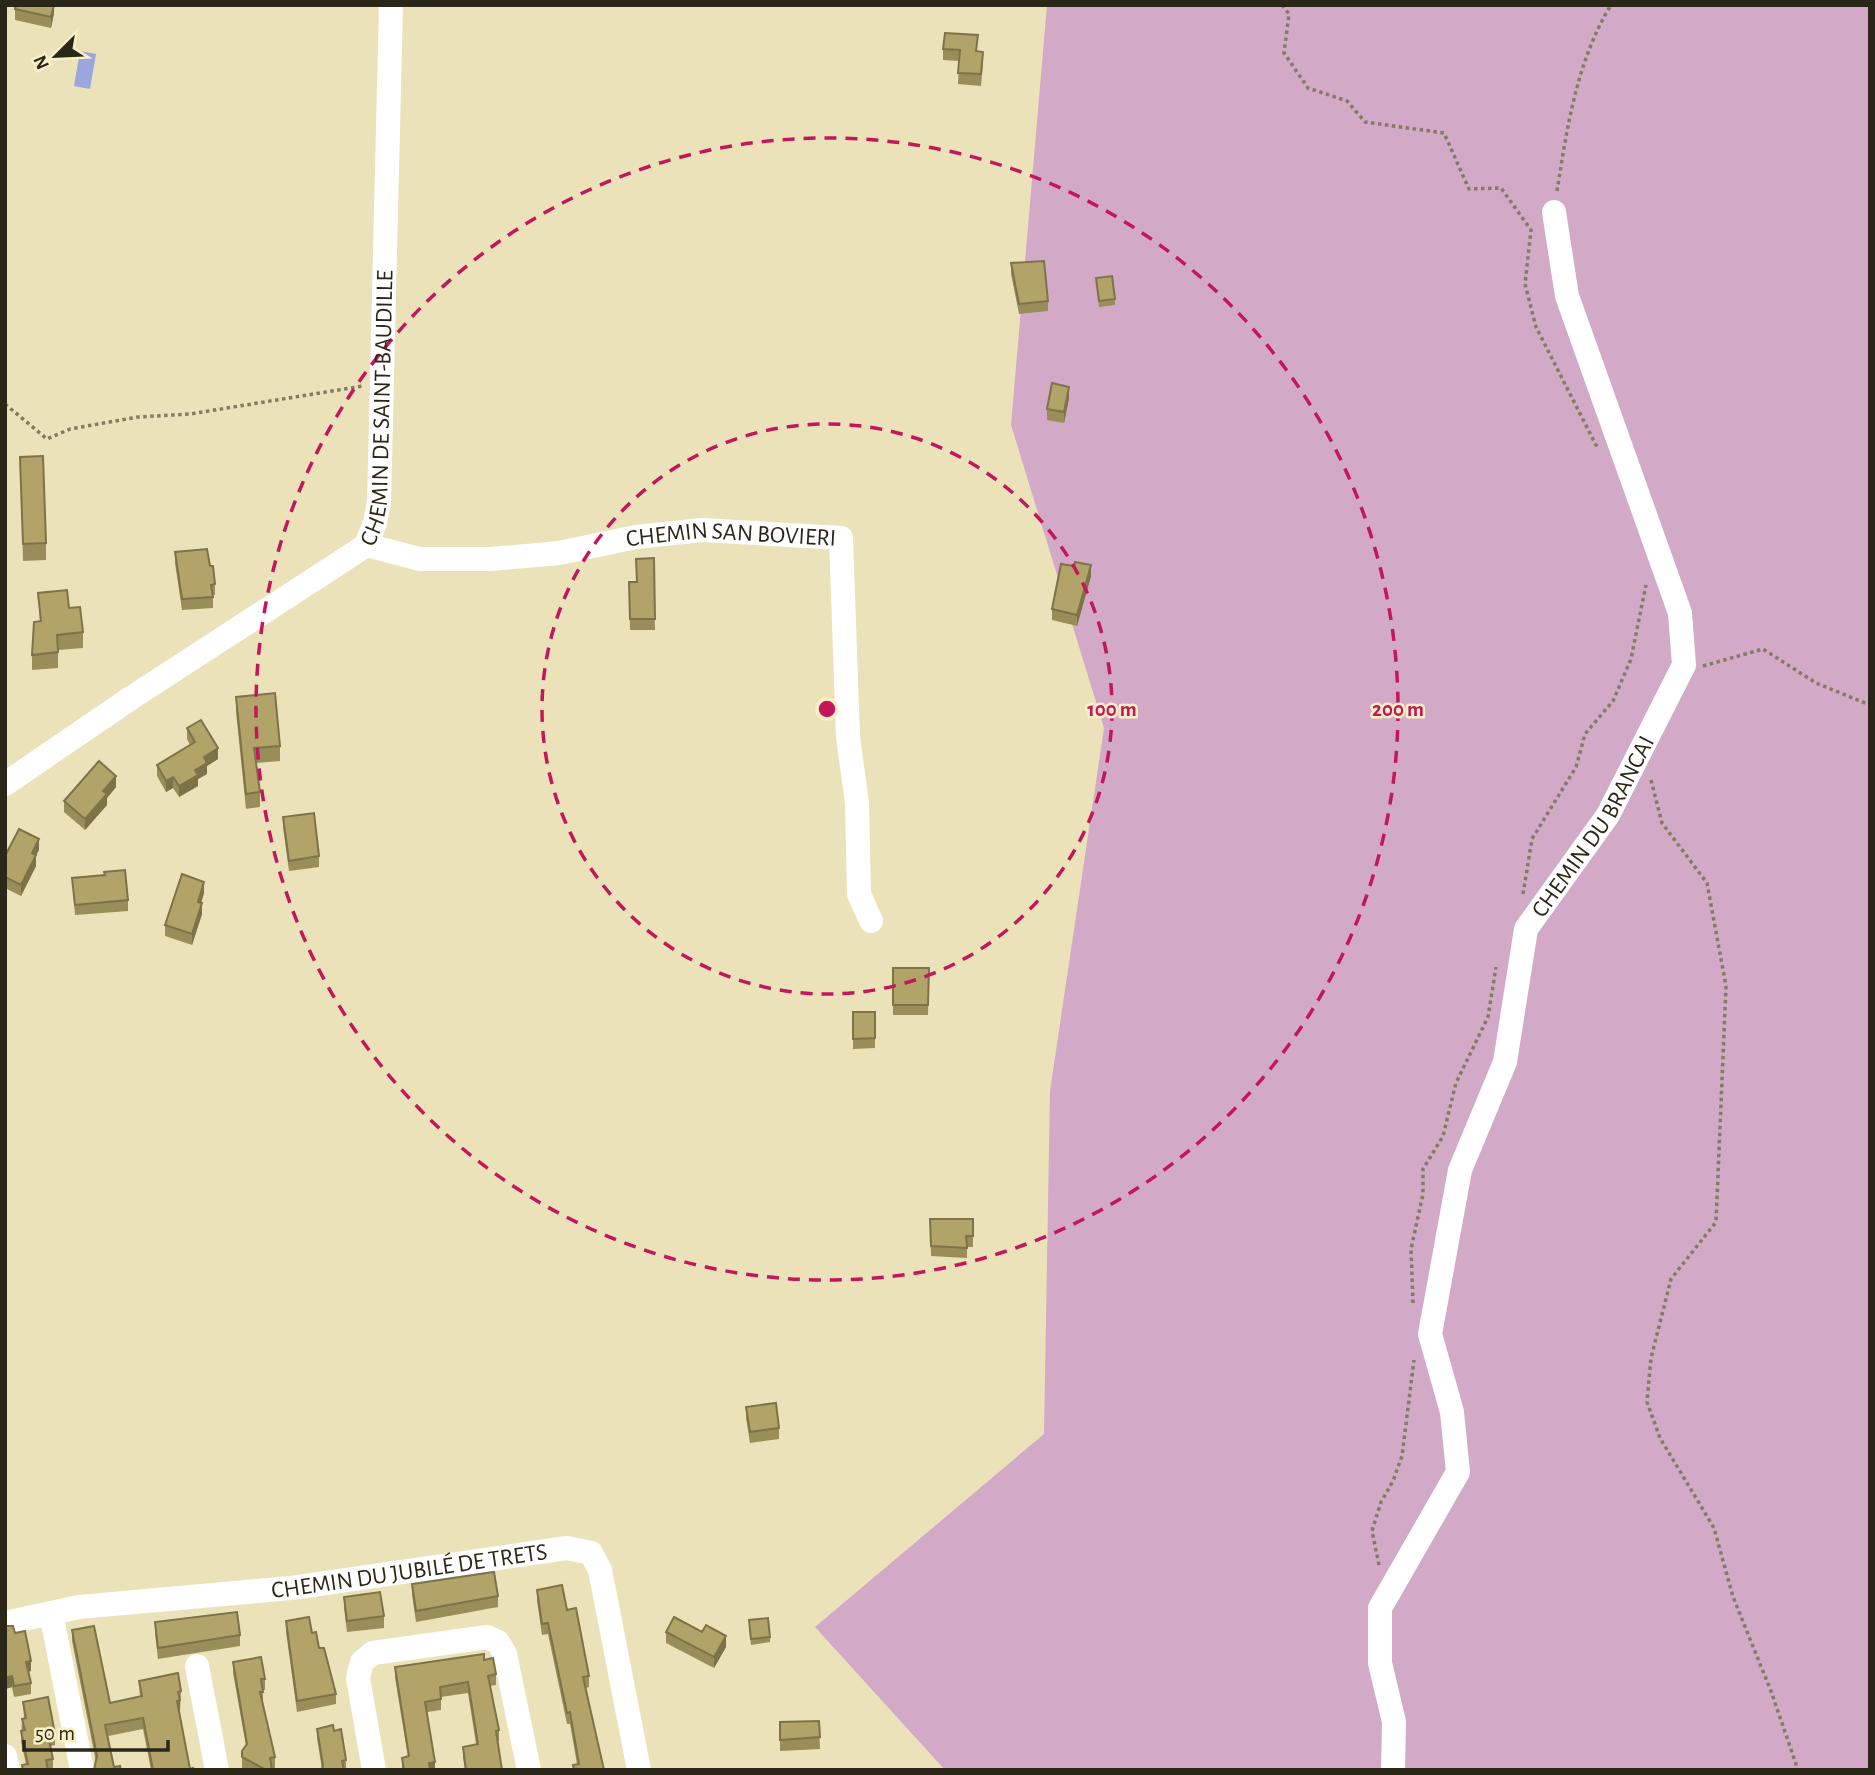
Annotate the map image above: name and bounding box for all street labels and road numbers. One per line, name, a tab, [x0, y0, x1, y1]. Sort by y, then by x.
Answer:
street label: CHEMIN DE SAINT-BAUDILLE	[356, 269, 398, 549]
street label: CHEMIN SAN BOVIERI	[624, 518, 837, 552]
street label: CHEMIN DU BRANCAI	[1528, 732, 1659, 922]
street label: CHEMIN DU JUBILÉ DE TRETS	[270, 1540, 549, 1603]

